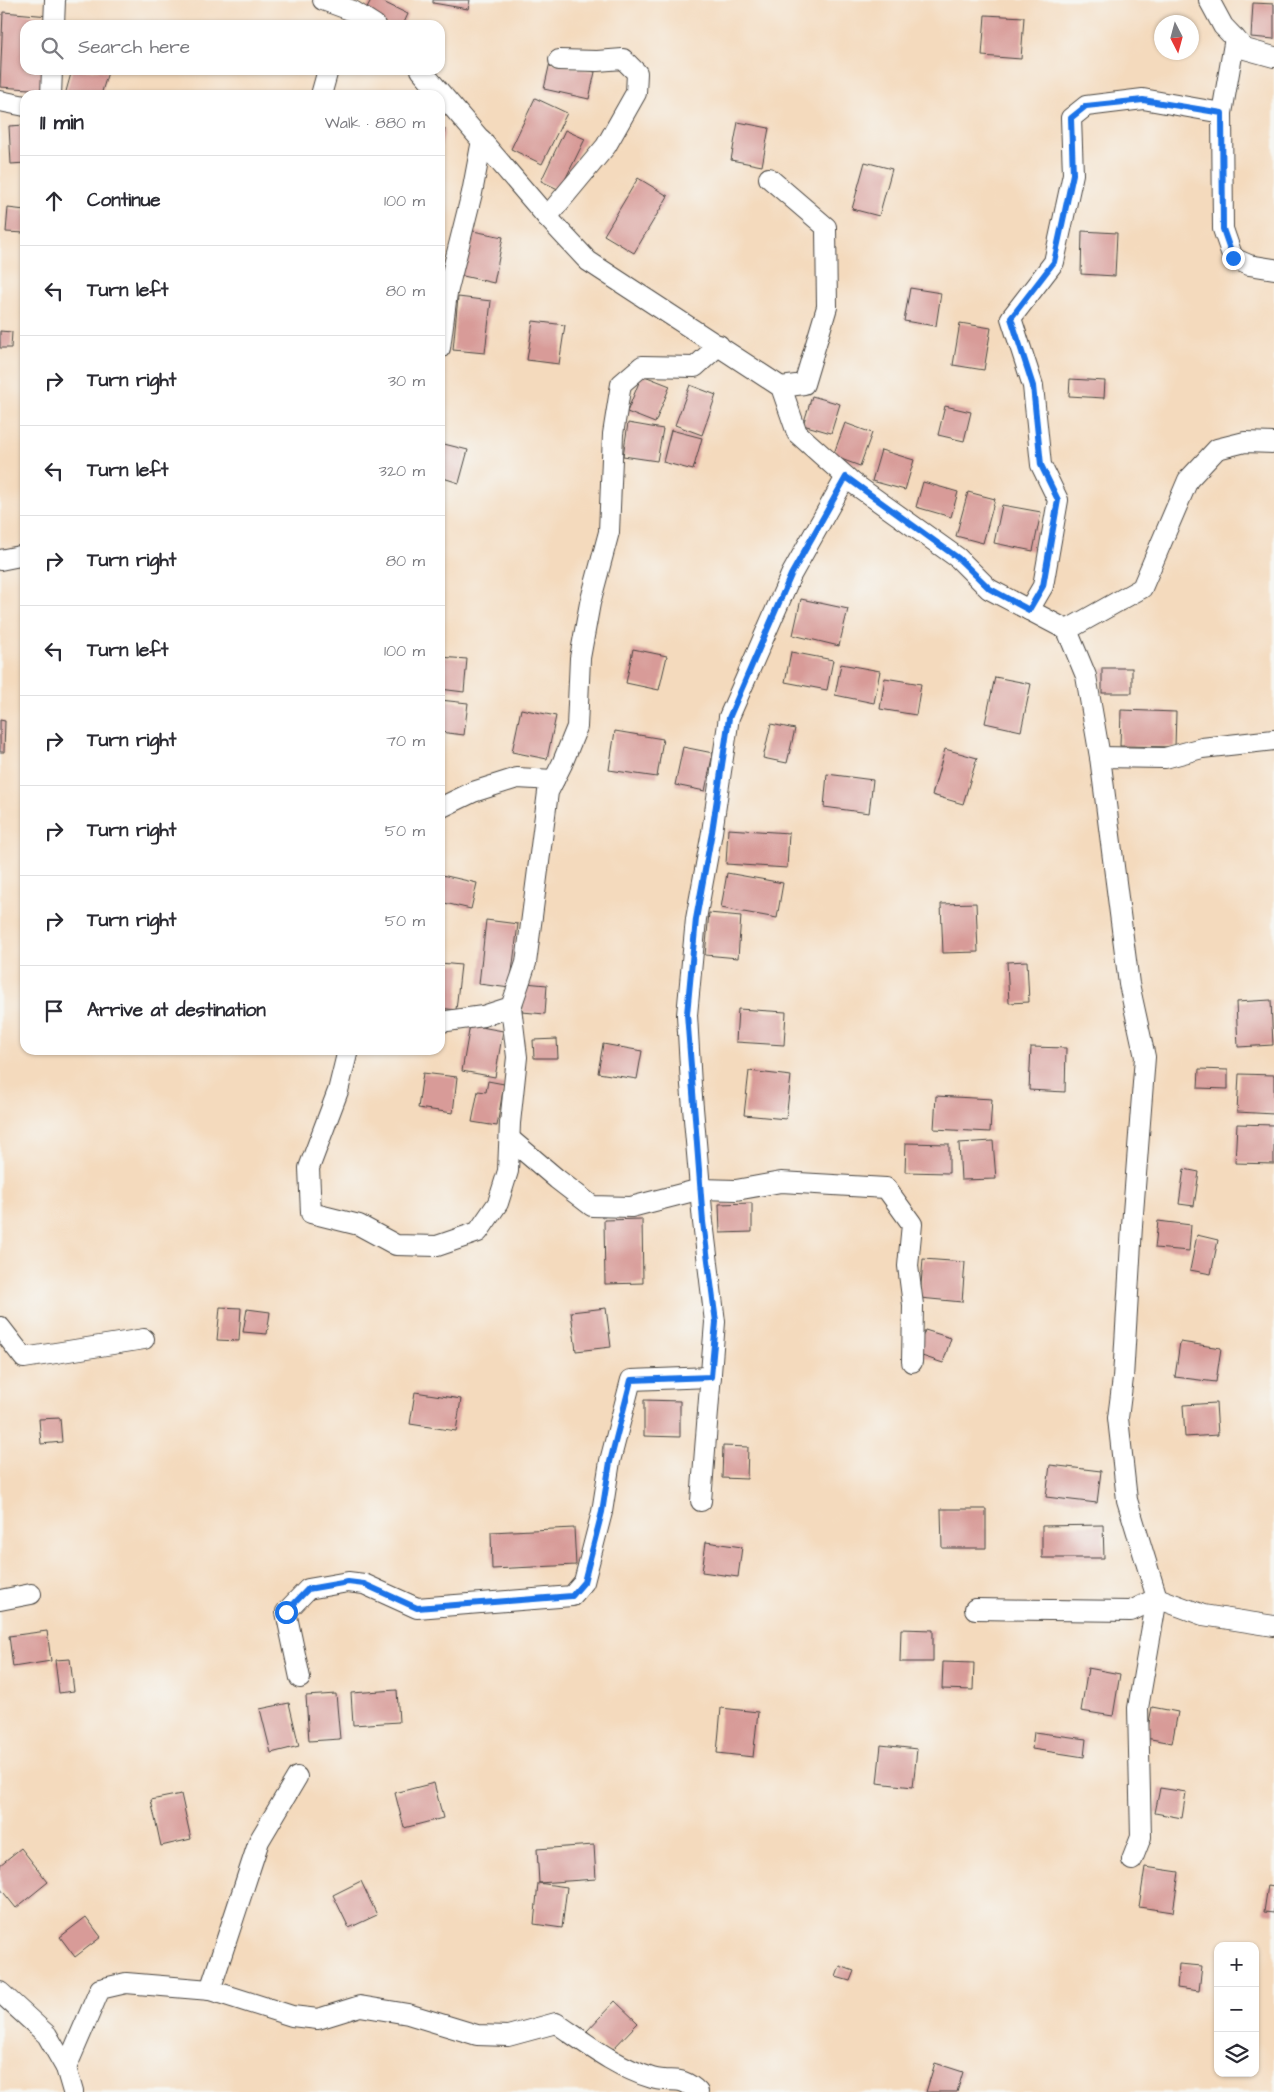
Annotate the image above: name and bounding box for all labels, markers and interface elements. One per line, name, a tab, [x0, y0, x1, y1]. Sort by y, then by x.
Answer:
north arrow	[1154, 15, 1199, 60]
search box	[20, 20, 445, 75]
icon: search	[38, 34, 66, 62]
text: Search here	[78, 34, 190, 61]
text: 11 min	[40, 108, 84, 137]
text: Walk · 880 m	[325, 112, 425, 134]
icon: ahead	[40, 187, 68, 215]
text: Continue	[87, 187, 161, 214]
text: 100 m	[384, 190, 425, 212]
route end	[1222, 247, 1245, 270]
icon: left	[40, 277, 68, 305]
text: Turn left	[87, 277, 168, 304]
text: 80 m	[386, 280, 425, 302]
icon: right	[40, 367, 68, 395]
text: Turn right	[87, 367, 176, 394]
text: 30 m	[388, 370, 425, 392]
icon: left	[40, 457, 68, 485]
text: Turn left	[87, 457, 168, 484]
text: 320 m	[379, 460, 425, 482]
icon: right	[40, 547, 68, 575]
text: Turn right	[87, 547, 176, 574]
text: 80 m	[386, 550, 425, 572]
icon: left	[40, 637, 68, 665]
text: Turn left	[87, 637, 168, 664]
text: 100 m	[384, 640, 425, 662]
icon: right	[40, 727, 68, 755]
text: Turn right	[87, 727, 176, 754]
text: 70 m	[386, 730, 425, 752]
icon: right	[40, 817, 68, 845]
text: Turn right	[87, 817, 176, 844]
text: 50 m	[385, 820, 425, 842]
icon: right	[40, 907, 68, 935]
text: Turn right	[87, 907, 176, 934]
text: 50 m	[385, 910, 425, 932]
icon: arrive	[40, 997, 68, 1025]
text: Arrive at destination	[87, 997, 266, 1024]
route start	[275, 1601, 298, 1624]
map controls	[1214, 1942, 1259, 2077]
button: +	[1214, 1942, 1259, 1987]
button: −	[1214, 1987, 1259, 2032]
button: layers	[1214, 2032, 1259, 2077]

